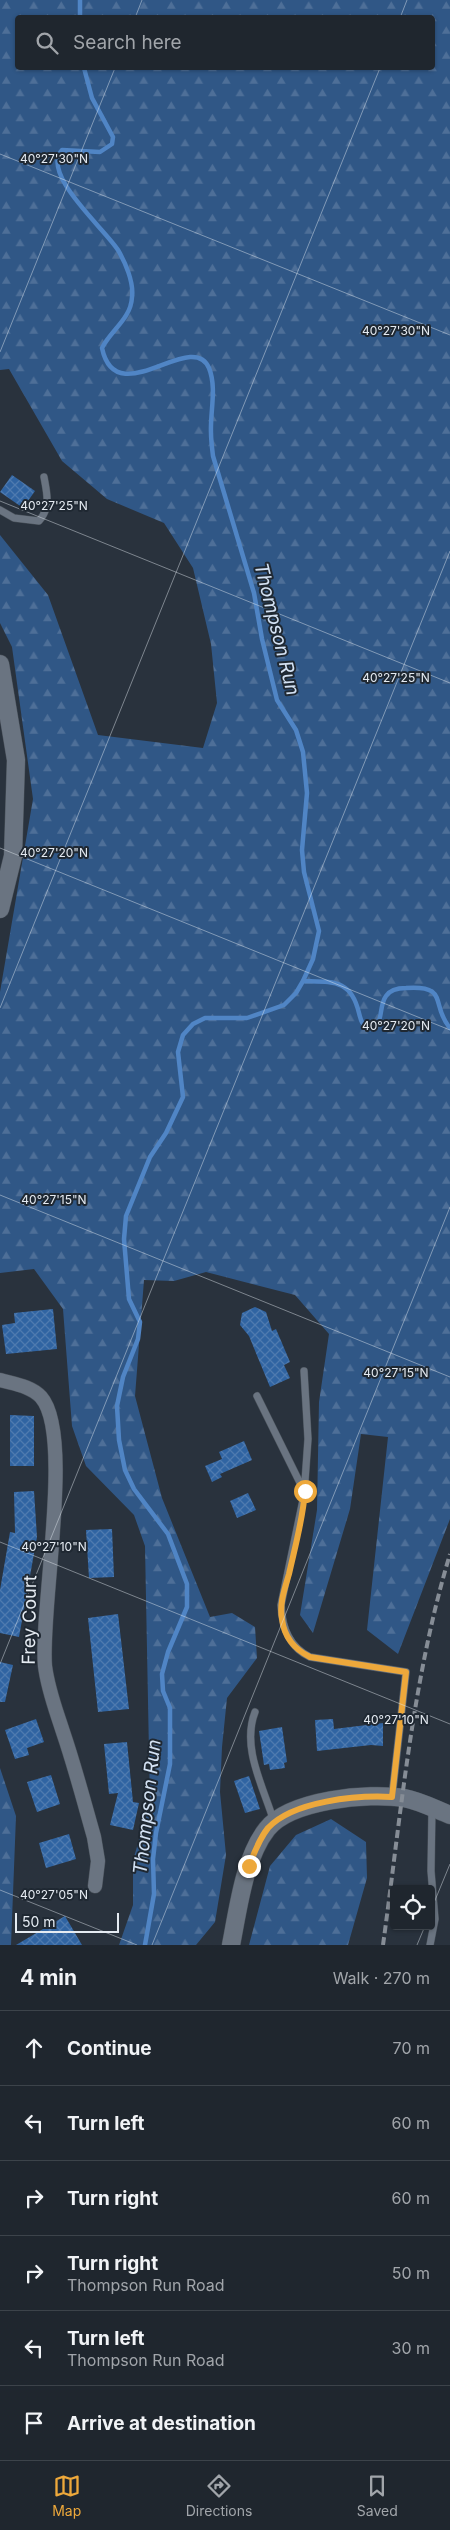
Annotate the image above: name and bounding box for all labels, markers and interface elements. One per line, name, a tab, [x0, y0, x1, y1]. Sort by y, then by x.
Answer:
search box	[15, 15, 435, 70]
icon: search	[33, 29, 61, 57]
text: Search here	[73, 31, 182, 54]
text: 40°27'30"N	[20, 151, 88, 166]
text: 40°27'30"N	[362, 323, 430, 338]
text: 40°27'25"N	[20, 498, 88, 513]
water label: Thompson Run	[249, 560, 305, 698]
text: 40°27'25"N	[362, 670, 430, 685]
text: 40°27'20"N	[20, 845, 88, 860]
text: 40°27'20"N	[362, 1018, 430, 1033]
text: 40°27'15"N	[21, 1192, 87, 1207]
text: 40°27'15"N	[363, 1365, 429, 1380]
route start	[294, 1480, 317, 1503]
text: 40°27'10"N	[21, 1539, 87, 1554]
street label: Frey Court	[18, 1575, 40, 1665]
text: 40°27'10"N	[363, 1712, 429, 1727]
water label: Thompson Run	[128, 1738, 166, 1876]
route end	[238, 1855, 261, 1878]
map controls	[390, 1885, 435, 1930]
button: locate	[390, 1885, 435, 1930]
text: 40°27'05"N	[20, 1887, 88, 1902]
scale bar	[15, 1910, 119, 1933]
text: 50 m	[22, 1913, 56, 1930]
text: 4 min	[20, 1965, 77, 1990]
text: Walk · 270 m	[333, 1968, 430, 1988]
icon: ahead	[20, 2034, 48, 2062]
text: Continue	[67, 2037, 152, 2060]
text: 70 m	[393, 2038, 430, 2058]
icon: left	[20, 2109, 48, 2137]
text: Turn left	[67, 2112, 145, 2135]
text: 60 m	[391, 2113, 430, 2133]
icon: right	[20, 2184, 48, 2212]
text: Turn right	[67, 2187, 158, 2210]
text: 60 m	[391, 2188, 430, 2208]
text: Turn right	[67, 2252, 158, 2275]
icon: right	[20, 2259, 48, 2287]
text: 50 m	[392, 2263, 430, 2283]
text: Thompson Run Road	[67, 2275, 225, 2295]
text: Turn left	[67, 2327, 145, 2350]
icon: left	[20, 2334, 48, 2362]
text: 30 m	[392, 2338, 430, 2358]
text: Thompson Run Road	[67, 2350, 225, 2370]
icon: arrive	[20, 2409, 48, 2437]
text: Arrive at destination	[67, 2412, 256, 2435]
tab: Map	[52, 2472, 81, 2519]
tab: Directions	[186, 2472, 252, 2519]
tab: Saved	[357, 2472, 398, 2519]

